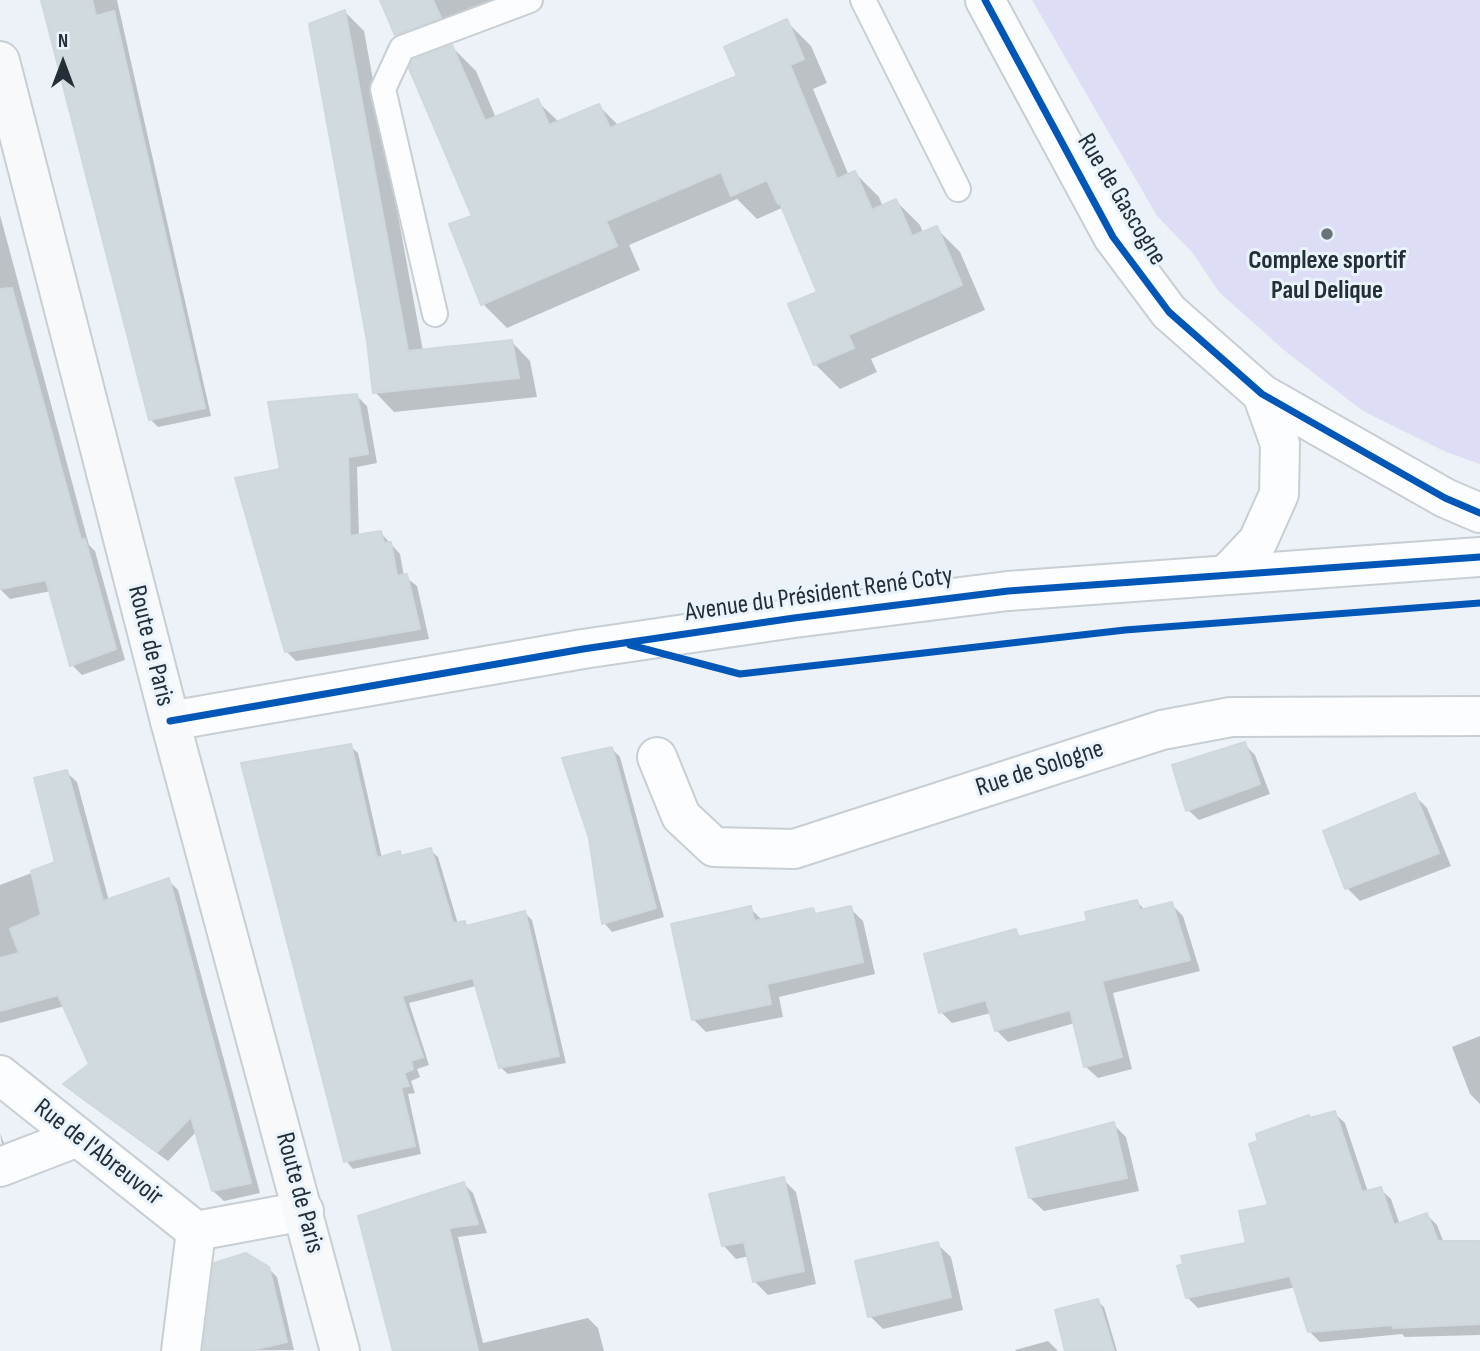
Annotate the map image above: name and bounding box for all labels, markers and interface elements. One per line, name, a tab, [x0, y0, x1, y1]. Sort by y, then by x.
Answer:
north arrow	[28, 28, 98, 98]
text: N	[58, 30, 68, 53]
street label: Rue de Gascogne	[1070, 129, 1172, 271]
marker: Complexe sportif Paul Delique	[1319, 226, 1335, 242]
place label: Complexe sportif Paul Delique	[1248, 245, 1406, 306]
street label: Avenue du Président René Coty	[683, 561, 955, 629]
street label: Route de Paris	[120, 582, 180, 710]
street label: Rue de Sologne	[972, 734, 1108, 804]
street label: Rue de l'Abreuvoir	[27, 1093, 169, 1213]
street label: Route de Paris	[268, 1129, 330, 1257]

